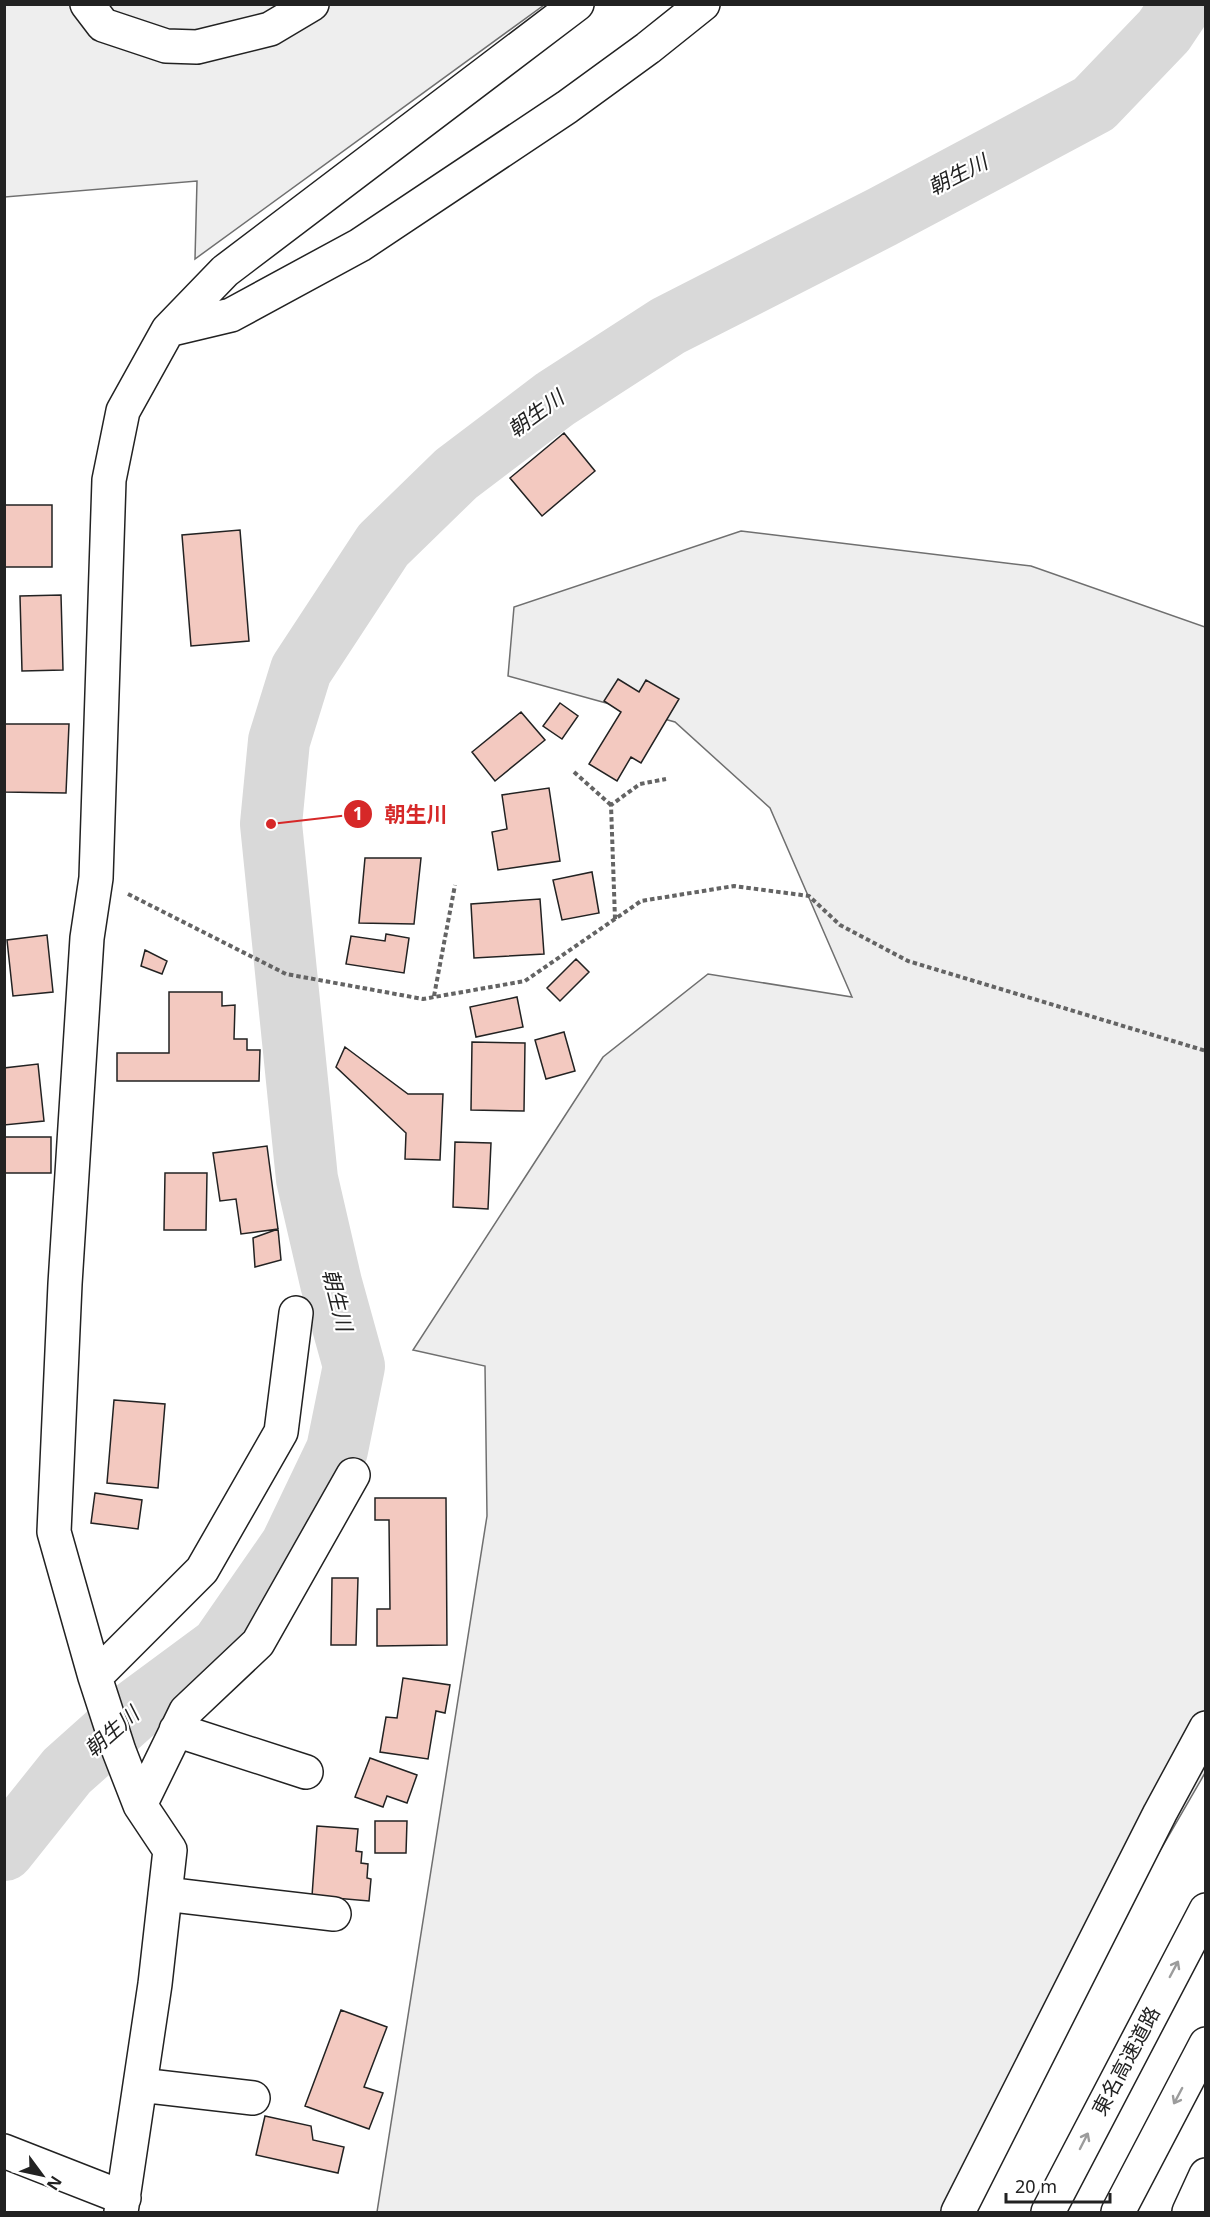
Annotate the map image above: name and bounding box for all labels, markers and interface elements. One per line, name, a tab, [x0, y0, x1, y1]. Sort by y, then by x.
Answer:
water label: 朝生川	[923, 146, 994, 201]
water label: 朝生川	[502, 382, 571, 443]
callout: 朝生川	[343, 795, 460, 834]
text: 朝生川	[385, 800, 448, 828]
text: 1	[353, 801, 363, 825]
water label: 朝生川	[317, 1266, 360, 1336]
water label: 朝生川	[78, 1699, 146, 1762]
one-way arrow	[1169, 1960, 1181, 1978]
street label: 東名高速道路	[1085, 2001, 1166, 2120]
one-way arrow	[1172, 2086, 1183, 2104]
one-way arrow	[1079, 2133, 1090, 2151]
north arrow	[12, 2145, 72, 2205]
scale bar	[1006, 2166, 1110, 2204]
text: N	[42, 2172, 67, 2195]
text: 20 m	[1015, 2174, 1057, 2198]

